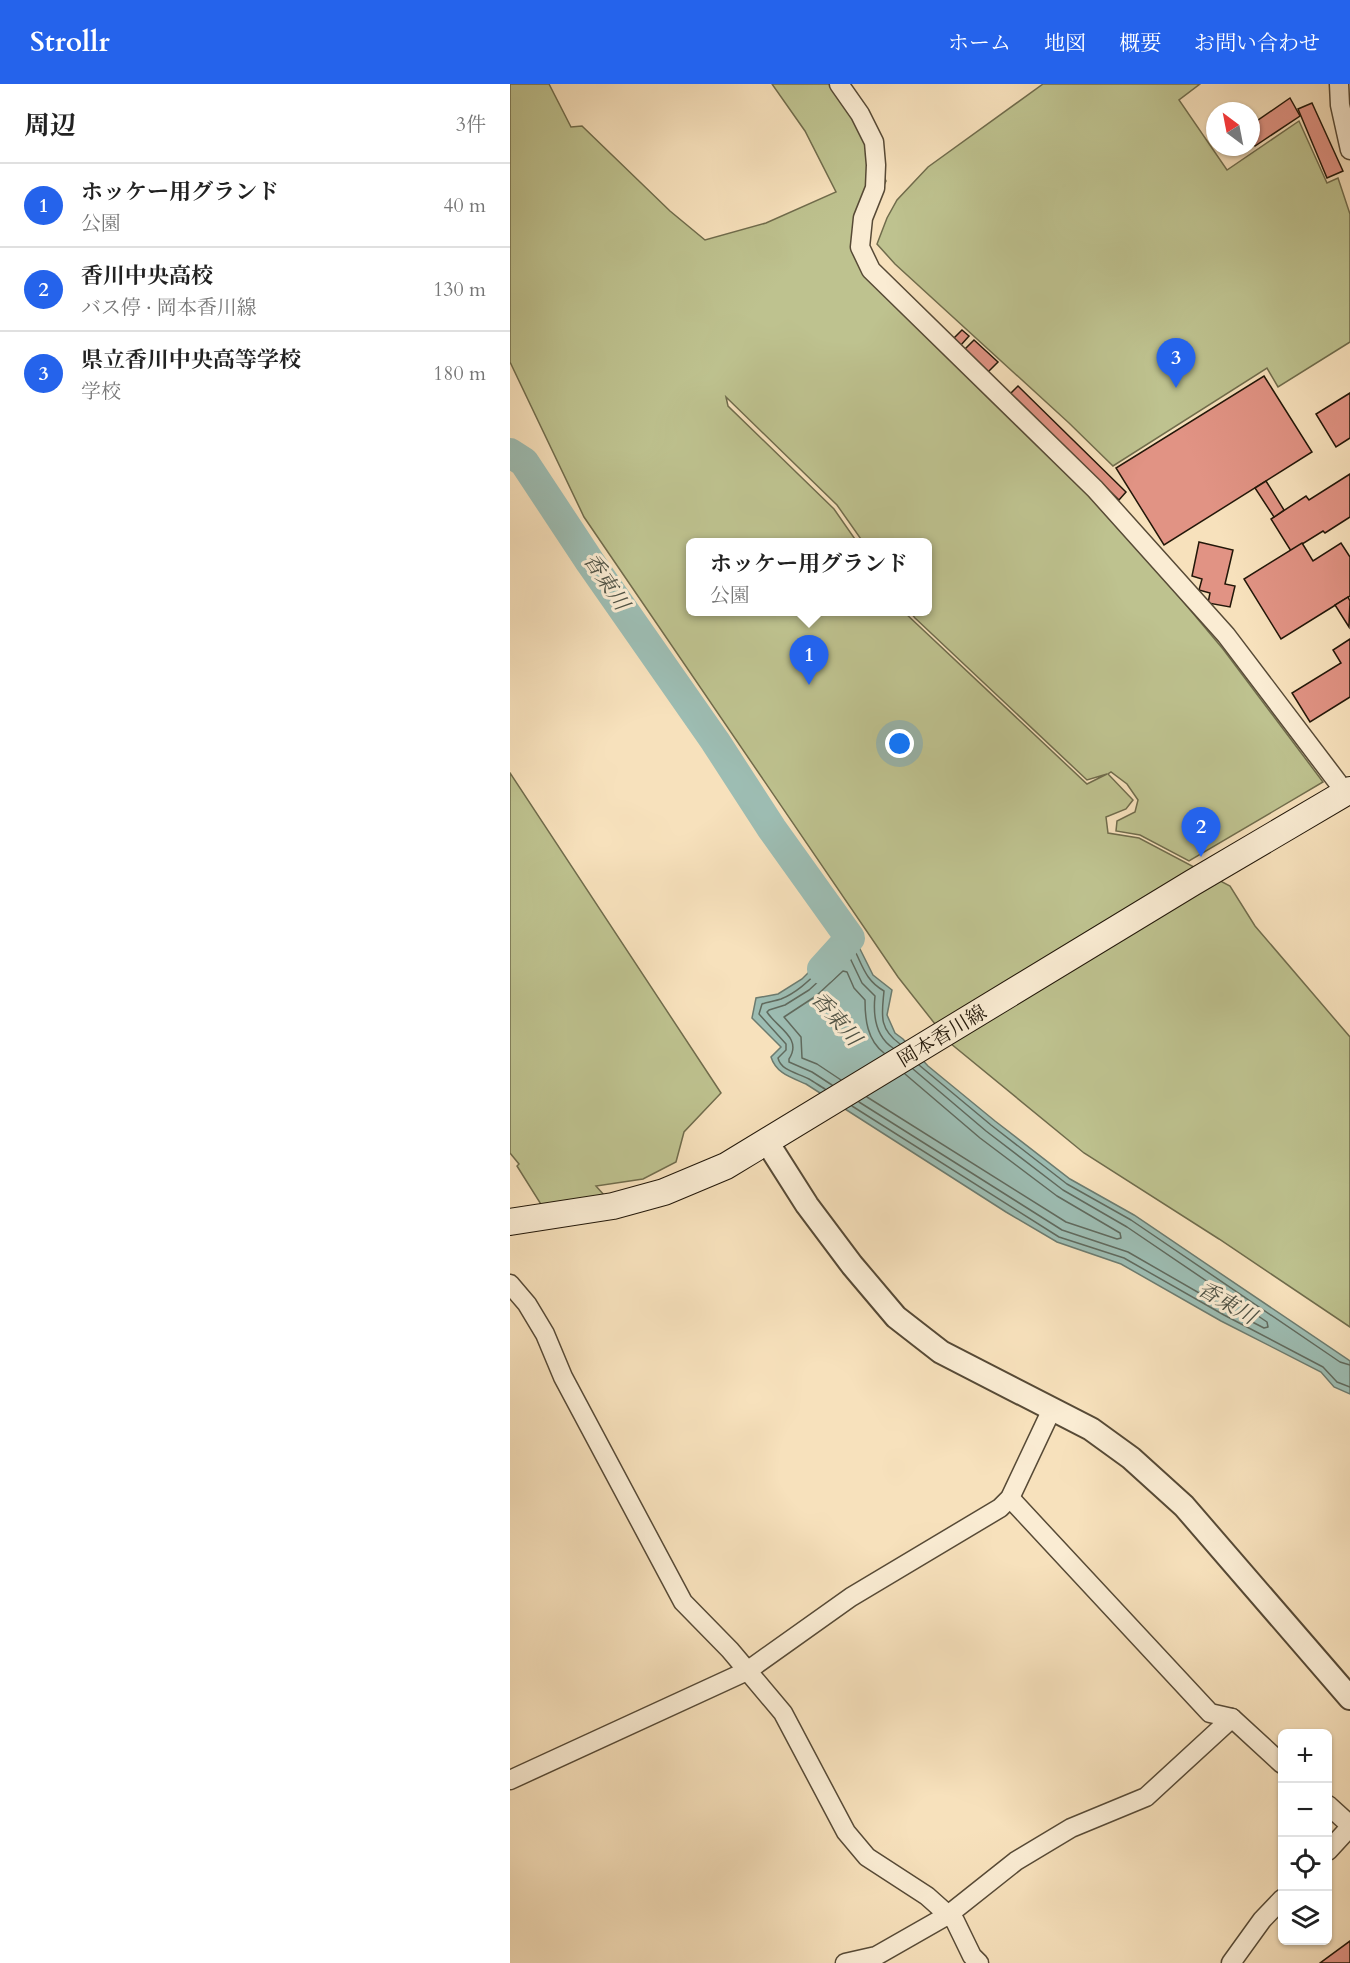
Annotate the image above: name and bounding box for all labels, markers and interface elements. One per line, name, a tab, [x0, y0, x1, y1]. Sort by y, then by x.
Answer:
text: Strollr	[30, 23, 110, 61]
text: ホーム	[948, 29, 1011, 58]
text: 地図	[1044, 29, 1086, 58]
text: 概要	[1119, 29, 1161, 58]
text: お問い合わせ	[1194, 29, 1320, 58]
north arrow	[1206, 102, 1260, 156]
text: 周辺	[24, 108, 76, 143]
text: 3件	[456, 111, 486, 138]
text: ホッケー用グランド	[81, 177, 279, 207]
text: 1	[38, 192, 49, 219]
text: 40 m	[443, 192, 486, 219]
text: 公園	[81, 210, 121, 237]
text: 香川中央高校	[81, 261, 213, 291]
text: 2	[38, 276, 49, 303]
text: 130 m	[433, 276, 486, 303]
text: バス停 · 岡本香川線	[81, 294, 257, 321]
pin: 3	[1156, 338, 1196, 388]
text: 県立香川中央高等学校	[81, 345, 301, 375]
text: 3	[38, 360, 49, 387]
text: 180 m	[433, 360, 486, 387]
text: 学校	[81, 378, 121, 405]
popup	[686, 538, 932, 616]
water label: 香東川	[576, 548, 637, 618]
text: ホッケー用グランド	[710, 549, 908, 579]
text: 公園	[710, 582, 750, 609]
pin: 1	[790, 636, 828, 685]
your location	[885, 729, 914, 758]
pin: 2	[1182, 808, 1220, 857]
water label: 香東川	[804, 986, 869, 1054]
street label: 岡本香川線	[892, 999, 992, 1073]
water label: 香東川	[1192, 1275, 1263, 1332]
map controls	[1278, 1729, 1332, 1945]
button: +	[1278, 1729, 1332, 1783]
button: −	[1278, 1783, 1332, 1837]
button: locate	[1278, 1837, 1332, 1891]
button: layers	[1278, 1891, 1332, 1945]

